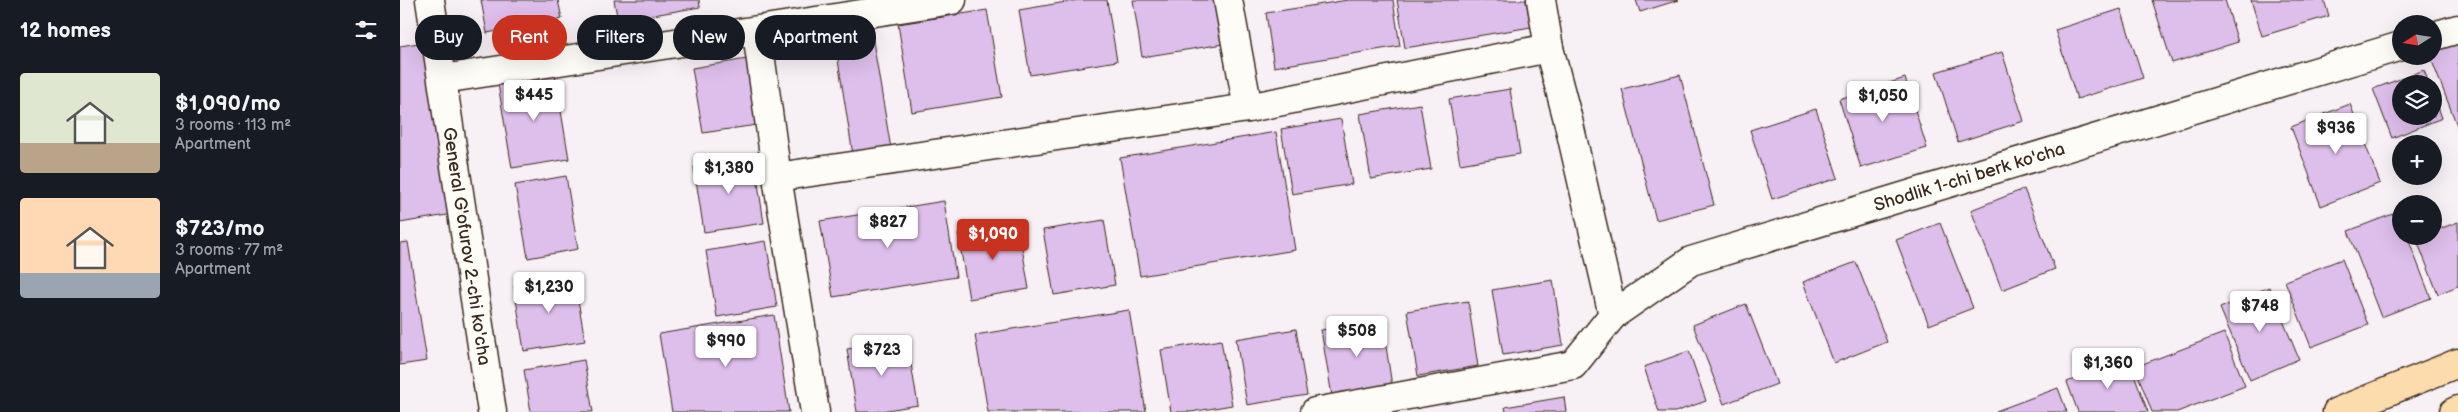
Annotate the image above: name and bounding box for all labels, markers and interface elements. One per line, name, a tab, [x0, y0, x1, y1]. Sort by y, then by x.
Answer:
chip: Buy	[415, 15, 482, 60]
chip: Rent	[492, 15, 567, 60]
chip: Filters	[577, 15, 663, 60]
chip: New	[673, 15, 745, 60]
chip: Apartment	[755, 15, 876, 60]
north arrow	[2392, 15, 2442, 65]
map controls	[2392, 15, 2442, 245]
icon: filters	[352, 16, 380, 44]
text: 12 homes	[20, 18, 111, 43]
button: layers	[2392, 75, 2442, 125]
pin: $445	[504, 80, 564, 122]
pin: $1,050	[1842, 80, 1924, 123]
text: $445	[515, 86, 553, 105]
text: $1,050	[1858, 87, 1908, 106]
text: $1,090/mo	[175, 91, 281, 116]
icon: home	[60, 93, 120, 153]
pin: $936	[2306, 112, 2366, 155]
text: 3 rooms · 113 m²	[175, 116, 291, 135]
text: $936	[2317, 119, 2355, 138]
street label: General G'ofurov 2-chi ko'cha	[439, 126, 495, 367]
text: Apartment	[175, 135, 251, 154]
button: +	[2392, 135, 2442, 185]
street label: Shodlik 1-chi berk ko'cha	[1871, 138, 2067, 216]
pin: $1,380	[688, 152, 770, 195]
text: $1,380	[704, 159, 754, 178]
button: −	[2392, 195, 2442, 245]
pin: $827	[858, 206, 918, 249]
text: $827	[869, 213, 907, 232]
text: $723/mo	[175, 216, 264, 241]
icon: home	[60, 218, 120, 278]
pin: $1,090	[952, 218, 1034, 261]
text: $1,090	[968, 225, 1018, 244]
text: 3 rooms · 77 m²	[175, 241, 283, 260]
text: Apartment	[175, 260, 251, 279]
pin: $1,230	[508, 272, 590, 314]
text: $1,230	[524, 278, 574, 297]
pin: $748	[2230, 290, 2290, 333]
text: $748	[2241, 297, 2279, 316]
pin: $508	[1327, 316, 1387, 358]
text: $508	[1337, 322, 1377, 341]
pin: $990	[696, 326, 756, 368]
text: $990	[706, 332, 746, 351]
pin: $723	[852, 334, 912, 377]
text: $723	[863, 341, 901, 360]
pin: $1,360	[2067, 348, 2149, 390]
text: $1,360	[2083, 354, 2133, 373]

